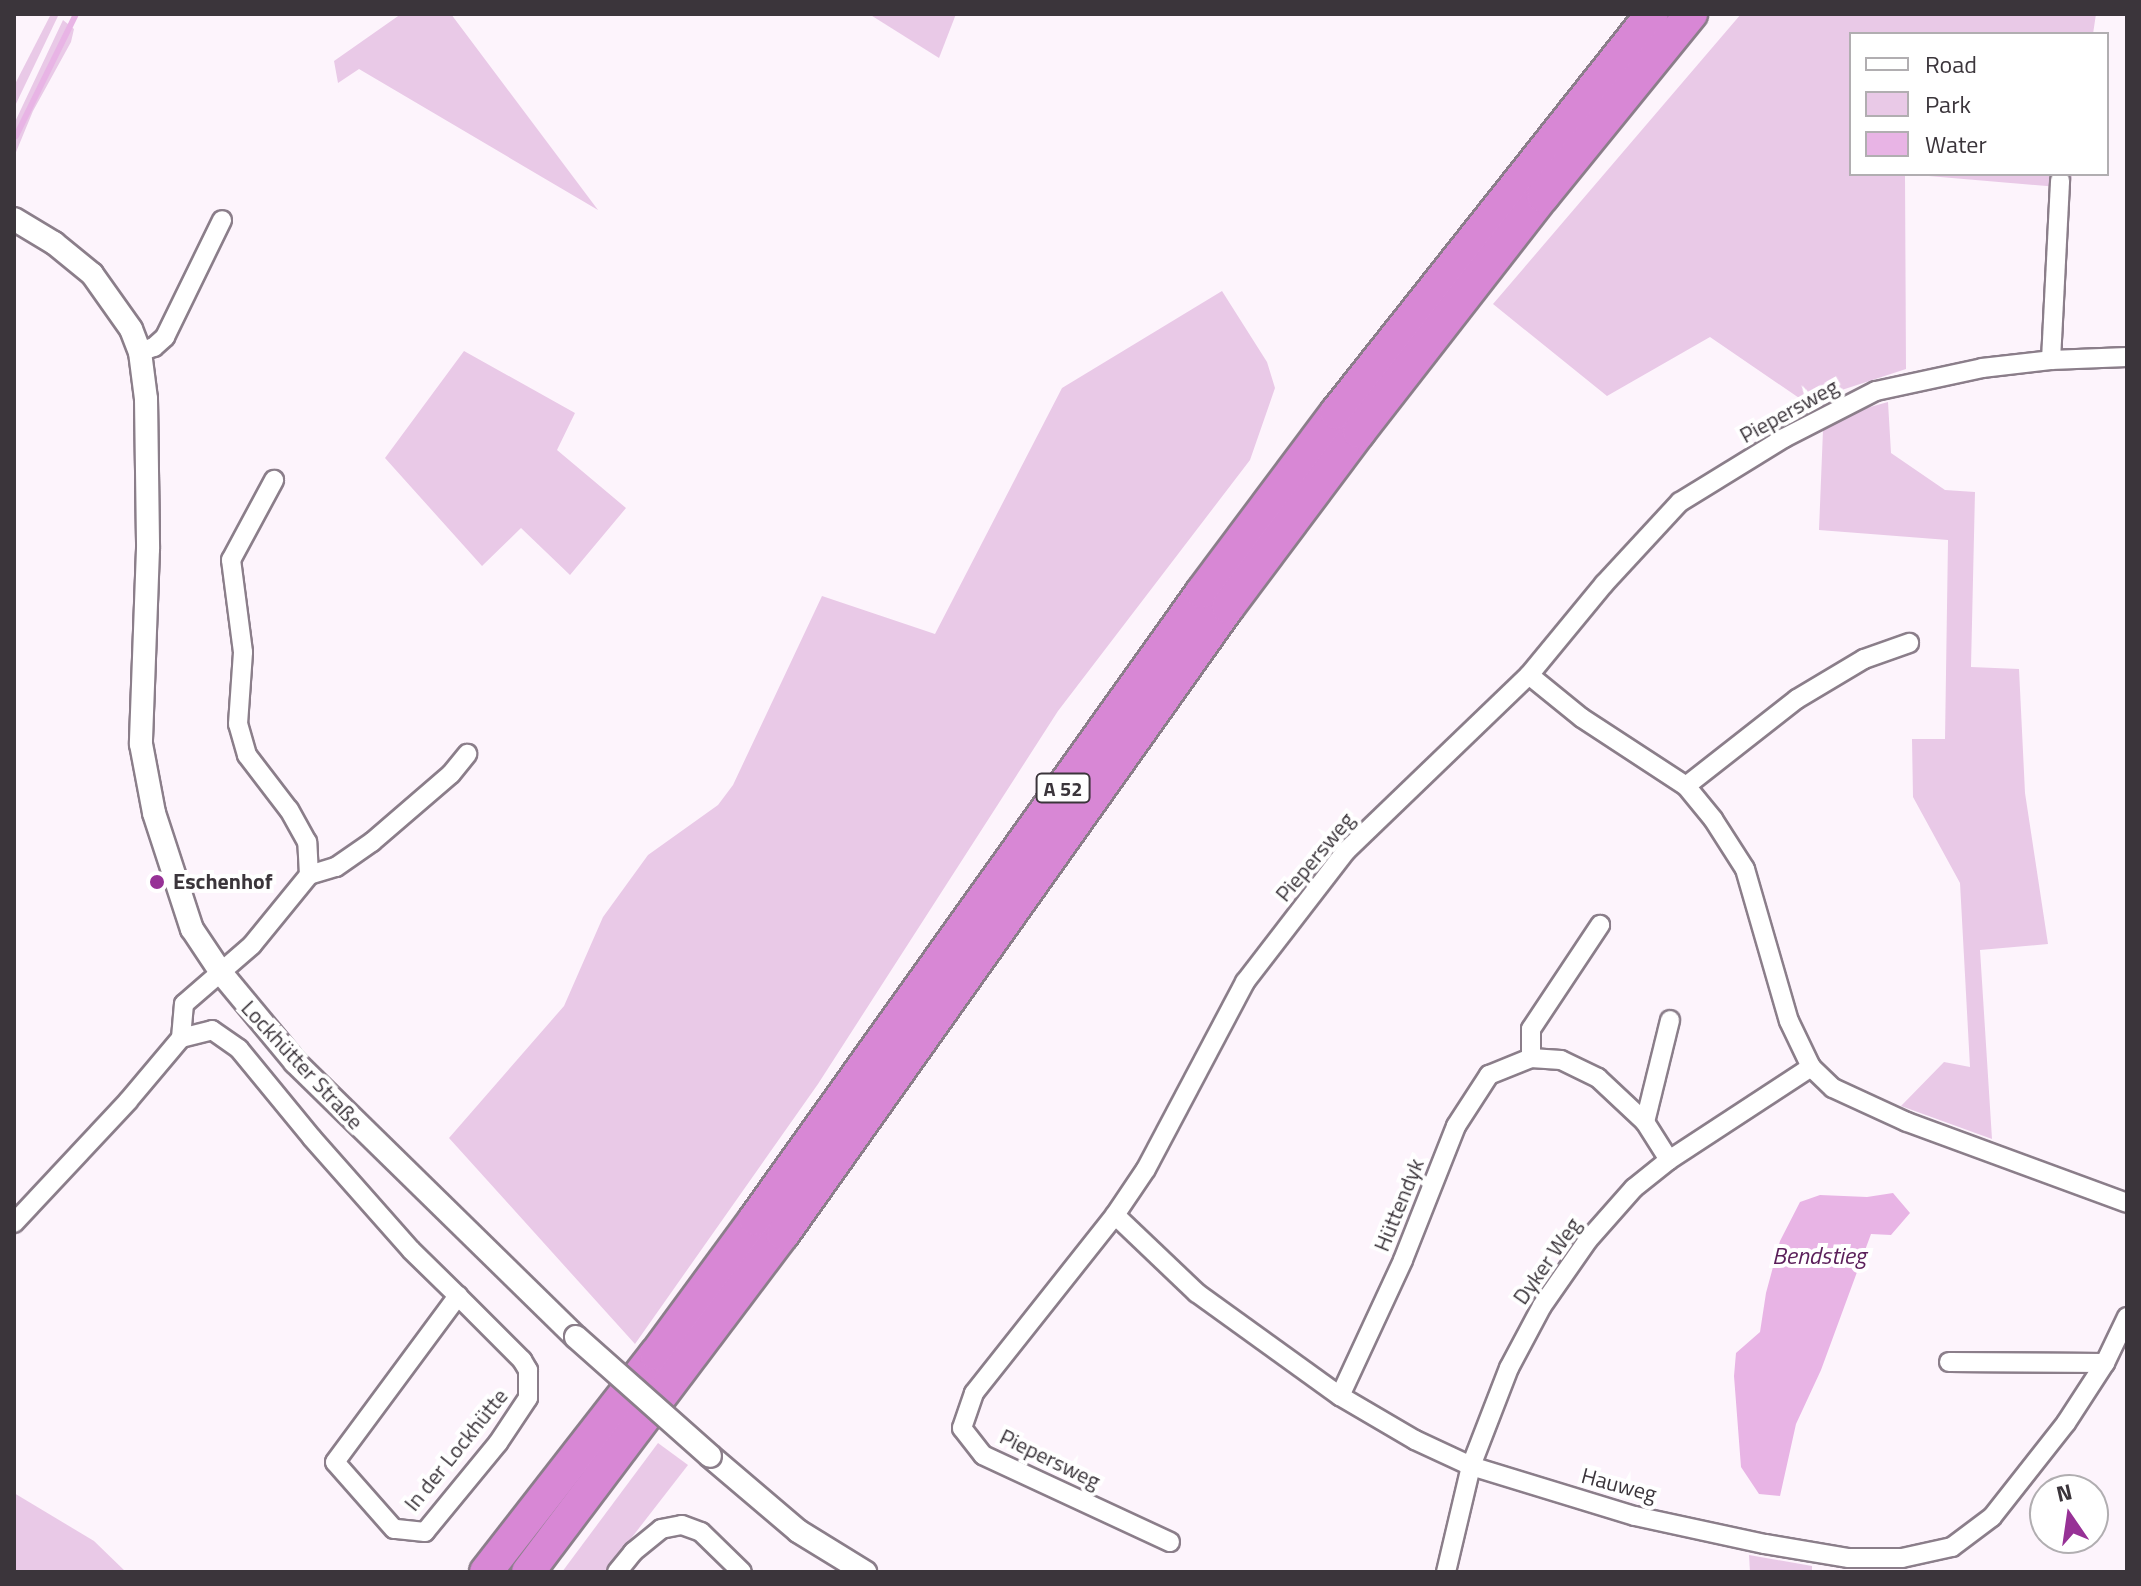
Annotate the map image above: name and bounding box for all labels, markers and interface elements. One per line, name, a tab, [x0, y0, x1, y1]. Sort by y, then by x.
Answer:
legend	[1849, 32, 2109, 176]
text: Road	[1925, 46, 1977, 82]
text: Park	[1925, 86, 1971, 122]
text: Water	[1925, 126, 1987, 162]
street label: Piepersweg	[1735, 373, 1843, 449]
road number: A 52	[1035, 772, 1091, 804]
street label: Piepersweg	[1270, 807, 1360, 907]
place label: Eschenhof	[173, 869, 273, 895]
marker: Eschenhof	[148, 873, 166, 891]
street label: Lockhütter Straße	[236, 995, 368, 1135]
street label: Hüttendyk	[1368, 1155, 1430, 1255]
street label: Dyker Weg	[1507, 1212, 1587, 1310]
water label: Bendstieg	[1772, 1242, 1866, 1270]
street label: In der Lockhütte	[399, 1384, 513, 1516]
street label: Piepersweg	[995, 1423, 1105, 1495]
street label: Hauweg	[1579, 1462, 1659, 1508]
north arrow	[2029, 1474, 2109, 1554]
text: N	[2053, 1474, 2075, 1511]

